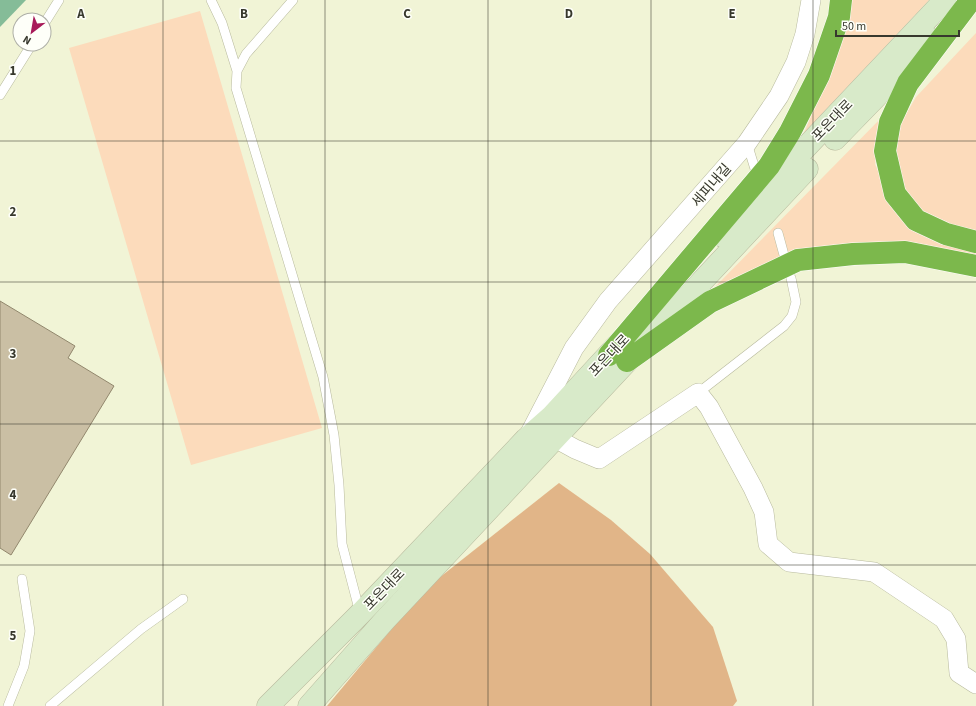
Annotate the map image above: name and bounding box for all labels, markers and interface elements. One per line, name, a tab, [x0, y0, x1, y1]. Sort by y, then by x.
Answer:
text: A	[76, 5, 85, 23]
text: B	[240, 5, 248, 23]
text: C	[403, 5, 411, 23]
text: D	[565, 5, 573, 23]
text: E	[728, 5, 736, 23]
north arrow	[12, 12, 52, 52]
scale bar	[836, 12, 959, 38]
text: 50 m	[842, 18, 866, 35]
text: N	[20, 32, 34, 48]
text: 1	[10, 62, 17, 80]
street label: 포은대로	[808, 95, 858, 146]
street label: 세피내길	[687, 160, 736, 212]
text: 2	[10, 203, 17, 221]
street label: 포은대로	[585, 330, 635, 381]
text: 3	[10, 345, 17, 363]
text: 4	[10, 486, 17, 504]
street label: 포은대로	[360, 564, 410, 615]
text: 5	[10, 627, 17, 645]

